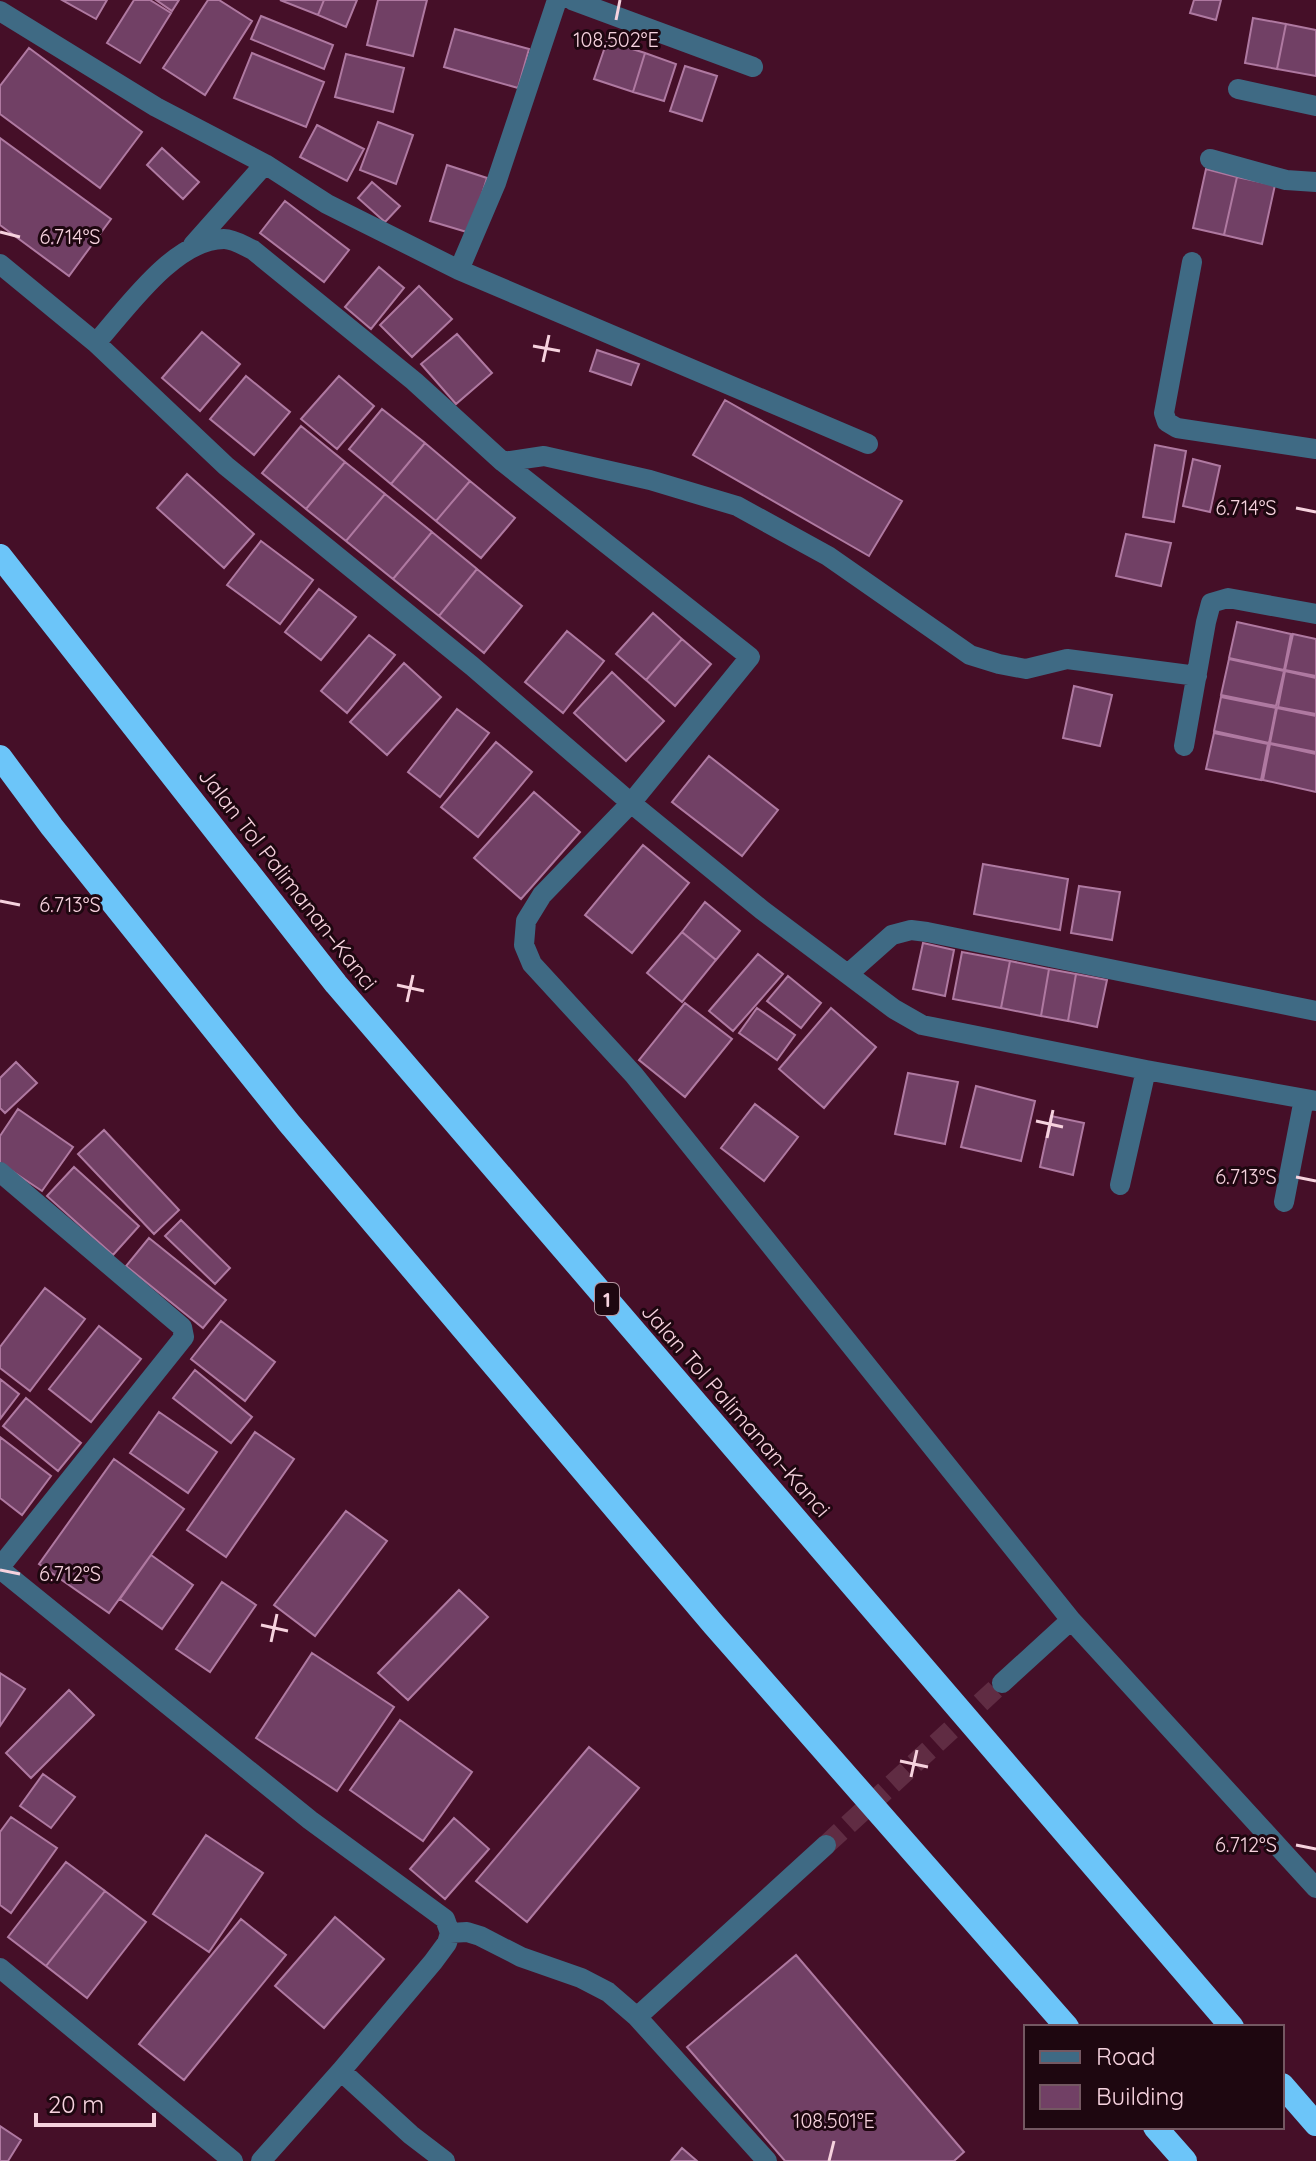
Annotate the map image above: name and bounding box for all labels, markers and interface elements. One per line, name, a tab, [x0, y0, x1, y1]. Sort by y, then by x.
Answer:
text: 108.502°E	[573, 27, 659, 52]
text: 6.714°S	[39, 224, 101, 249]
text: 6.714°S	[1215, 495, 1277, 520]
street label: Jalan Tol Palimanan–Kanci	[192, 762, 384, 996]
text: 6.713°S	[39, 892, 101, 917]
text: 6.713°S	[1215, 1164, 1277, 1189]
road number: 1	[595, 1283, 619, 1315]
street label: Jalan Tol Palimanan–Kanci	[635, 1297, 837, 1523]
text: 6.712°S	[39, 1561, 101, 1586]
text: 6.712°S	[1215, 1832, 1277, 1857]
legend	[1024, 2025, 1284, 2129]
text: Road	[1096, 2041, 1156, 2071]
scale bar	[36, 2077, 154, 2127]
text: Building	[1096, 2081, 1184, 2111]
text: 20 m	[48, 2089, 104, 2119]
text: 108.501°E	[793, 2108, 875, 2133]

